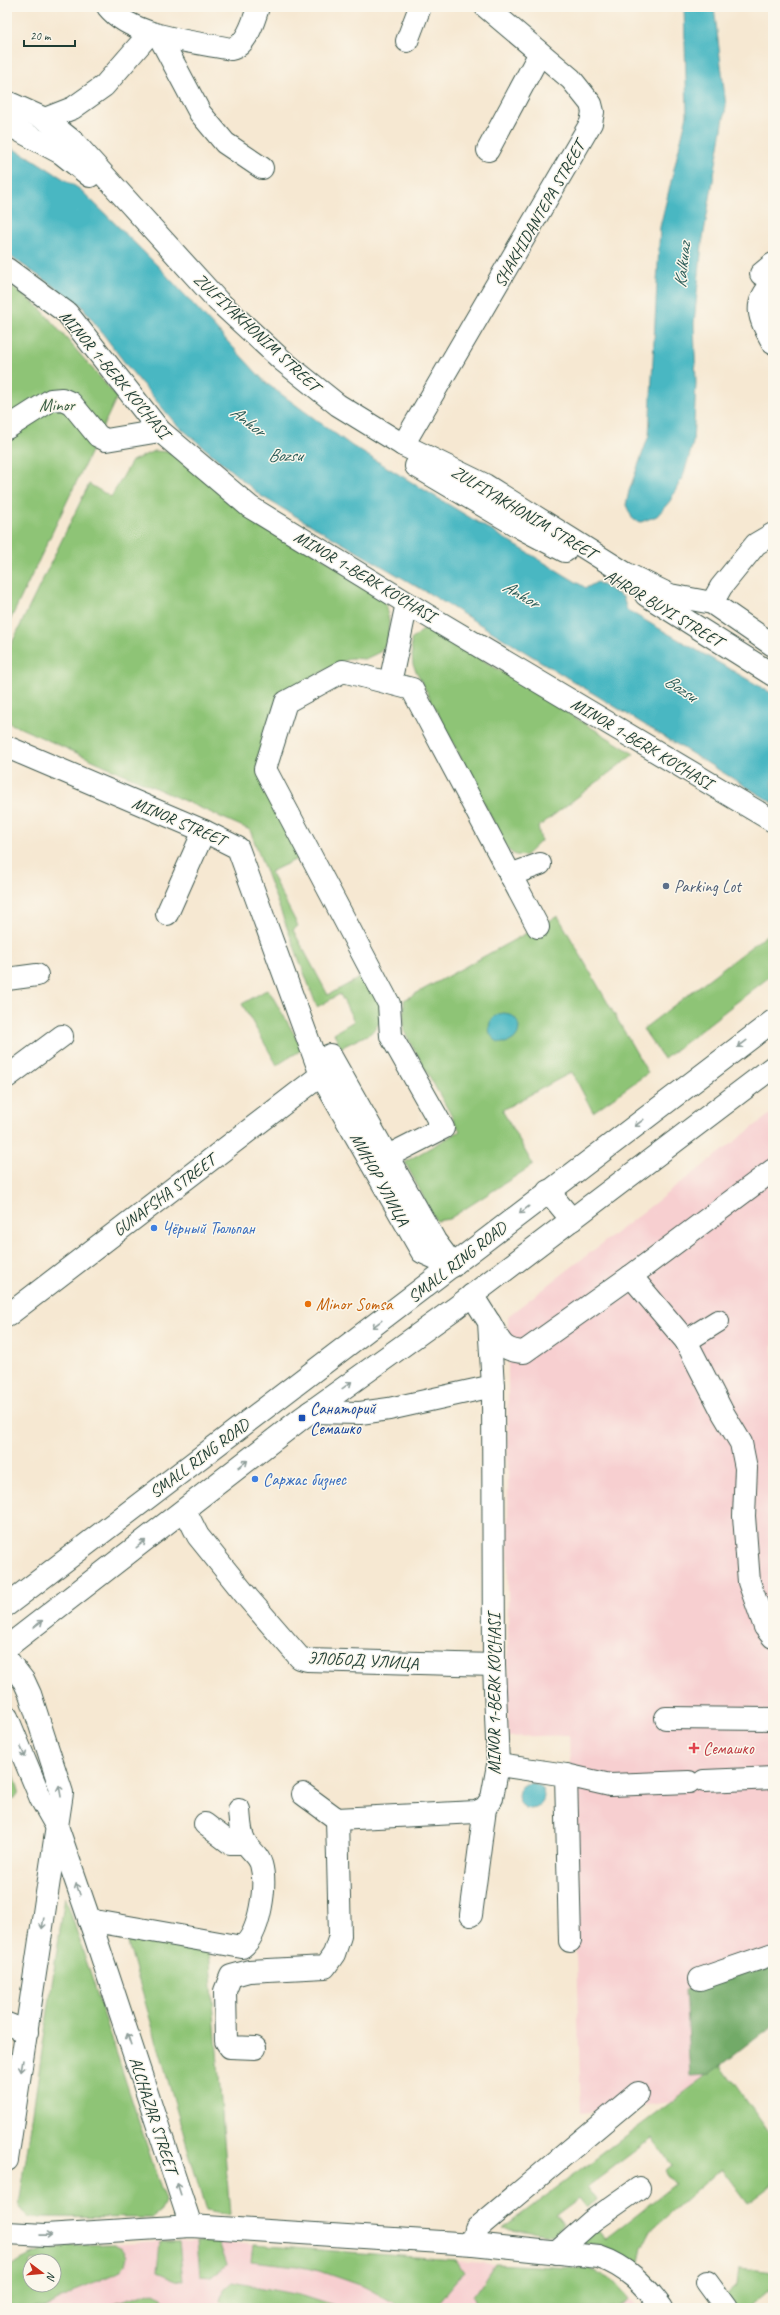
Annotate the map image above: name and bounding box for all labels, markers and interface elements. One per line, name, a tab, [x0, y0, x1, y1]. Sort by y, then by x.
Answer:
scale bar	[24, 22, 75, 48]
text: 20 m	[30, 28, 52, 44]
street label: SHAKHIDANTEPA STREET	[489, 134, 592, 291]
water label: Kalkuaz	[669, 238, 696, 289]
street label: ZULFIYAKHONIM STREET	[189, 269, 327, 399]
street label: MINOR 1-BERK KO'CHASI	[55, 306, 177, 446]
park label: Minor	[39, 395, 77, 416]
water label: Anhor	[226, 401, 273, 443]
water label: Bozsu	[268, 444, 305, 466]
street label: ZULFIYAKHONIM STREET	[448, 461, 603, 566]
street label: MINOR 1-BERK KO'CHASI	[290, 526, 443, 629]
street label: AHROR BUYI STREET	[601, 565, 730, 654]
water label: Anhor	[499, 575, 546, 615]
water label: Bozsu	[661, 669, 704, 709]
street label: MINOR 1-BERK KO'CHASI	[567, 693, 720, 796]
street label: MINOR STREET	[129, 792, 232, 852]
place label: Parking Lot	[674, 876, 743, 897]
marker: Parking Lot	[661, 881, 671, 891]
one-way arrow	[737, 1040, 748, 1049]
one-way arrow	[633, 1119, 644, 1127]
street label: МИНОР УЛИЦА	[345, 1129, 414, 1230]
street label: GUNAFSHA STREET	[109, 1147, 223, 1241]
one-way arrow	[518, 1206, 529, 1214]
street label: SMALL RING ROAD	[404, 1216, 513, 1307]
place label: Чёрный Тюльпан	[162, 1218, 256, 1239]
marker: Чёрный Тюльпан	[149, 1223, 159, 1233]
place label: Minor Somsa	[316, 1294, 394, 1315]
marker: Minor Somsa	[303, 1299, 313, 1309]
one-way arrow	[371, 1319, 382, 1328]
one-way arrow	[341, 1381, 352, 1390]
place label: Санаторий Семашко	[310, 1398, 377, 1439]
street label: SMALL RING ROAD	[145, 1413, 255, 1503]
marker: Санаторий Семашко	[297, 1413, 307, 1423]
one-way arrow	[238, 1460, 249, 1469]
place label: Саржас бизнес	[263, 1469, 347, 1491]
marker: Саржас бизнес	[250, 1474, 260, 1484]
one-way arrow	[135, 1540, 146, 1549]
street label: MINOR 1-BERK KO'CHASI	[484, 1609, 505, 1775]
one-way arrow	[32, 1619, 43, 1628]
street label: ЭЛОБОД УЛИЦА	[307, 1647, 419, 1674]
place label: Семашко	[703, 1738, 755, 1759]
marker: Семашко	[688, 1742, 700, 1754]
one-way arrow	[19, 1746, 27, 1758]
one-way arrow	[56, 1785, 64, 1798]
one-way arrow	[74, 1883, 81, 1896]
one-way arrow	[39, 1916, 47, 1929]
one-way arrow	[125, 2032, 132, 2045]
street label: ALCHAZAR STREET	[125, 2054, 184, 2180]
one-way arrow	[18, 2059, 26, 2072]
one-way arrow	[174, 2183, 182, 2195]
one-way arrow	[39, 2231, 52, 2239]
north arrow	[22, 2253, 62, 2293]
text: N	[43, 2271, 59, 2283]

